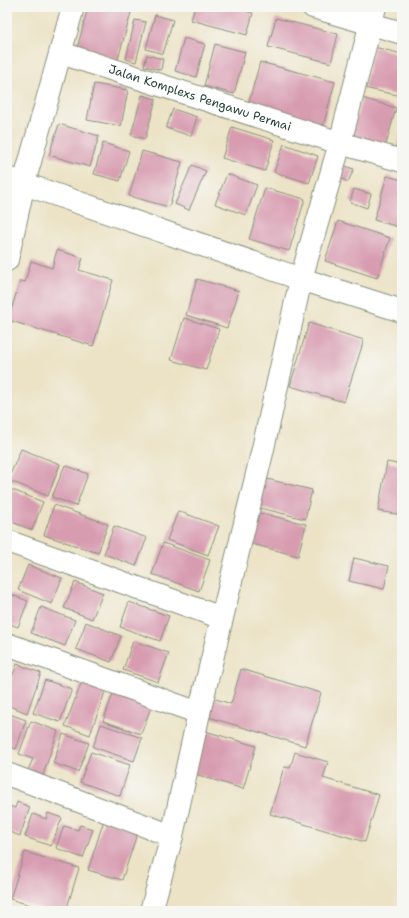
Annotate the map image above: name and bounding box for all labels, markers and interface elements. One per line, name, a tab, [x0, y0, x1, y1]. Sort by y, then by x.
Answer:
street label: Jalan Komplexs Pengawu Permai	[107, 61, 293, 135]

